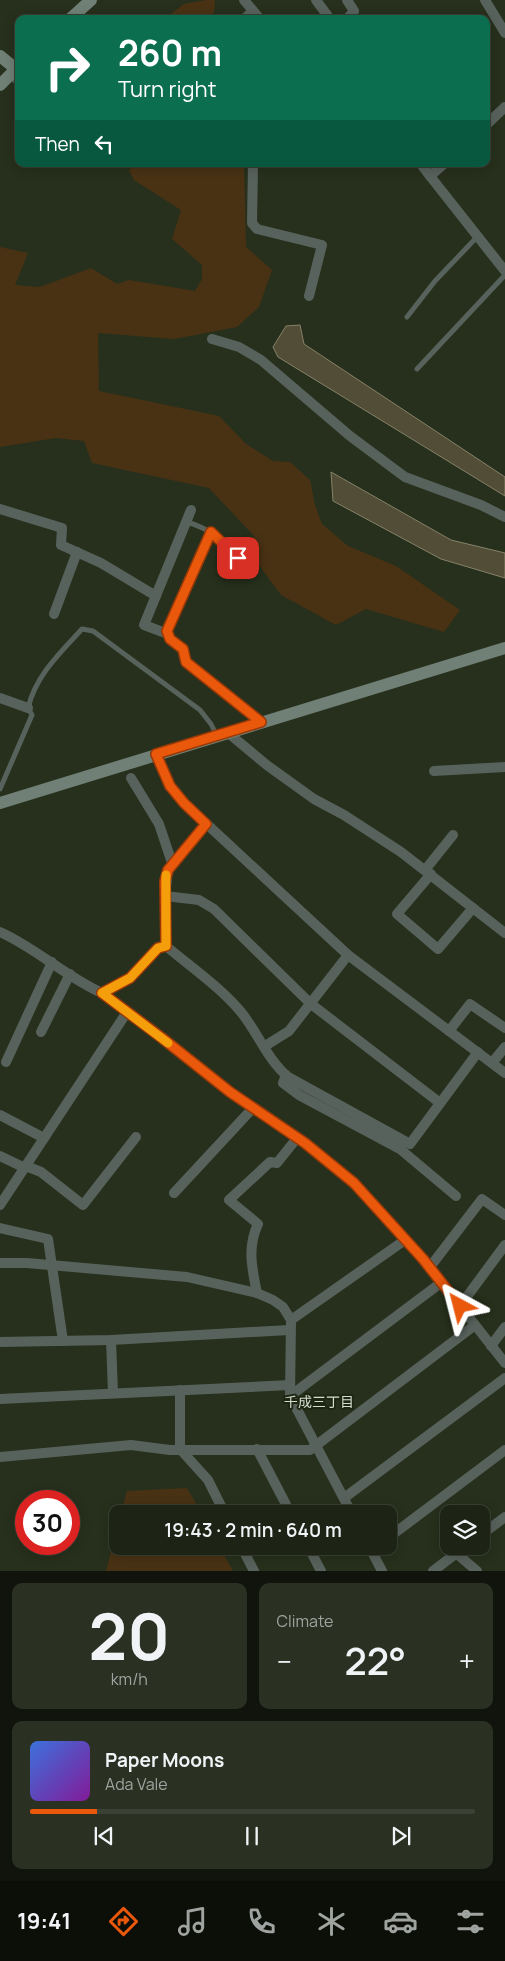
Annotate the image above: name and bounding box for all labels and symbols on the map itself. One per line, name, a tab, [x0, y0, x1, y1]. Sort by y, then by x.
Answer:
pin	[217, 537, 259, 579]
position arrow	[433, 1279, 485, 1331]
district label: 千成三丁目	[284, 1392, 354, 1411]
speed limit sign: 30	[15, 1490, 80, 1555]

